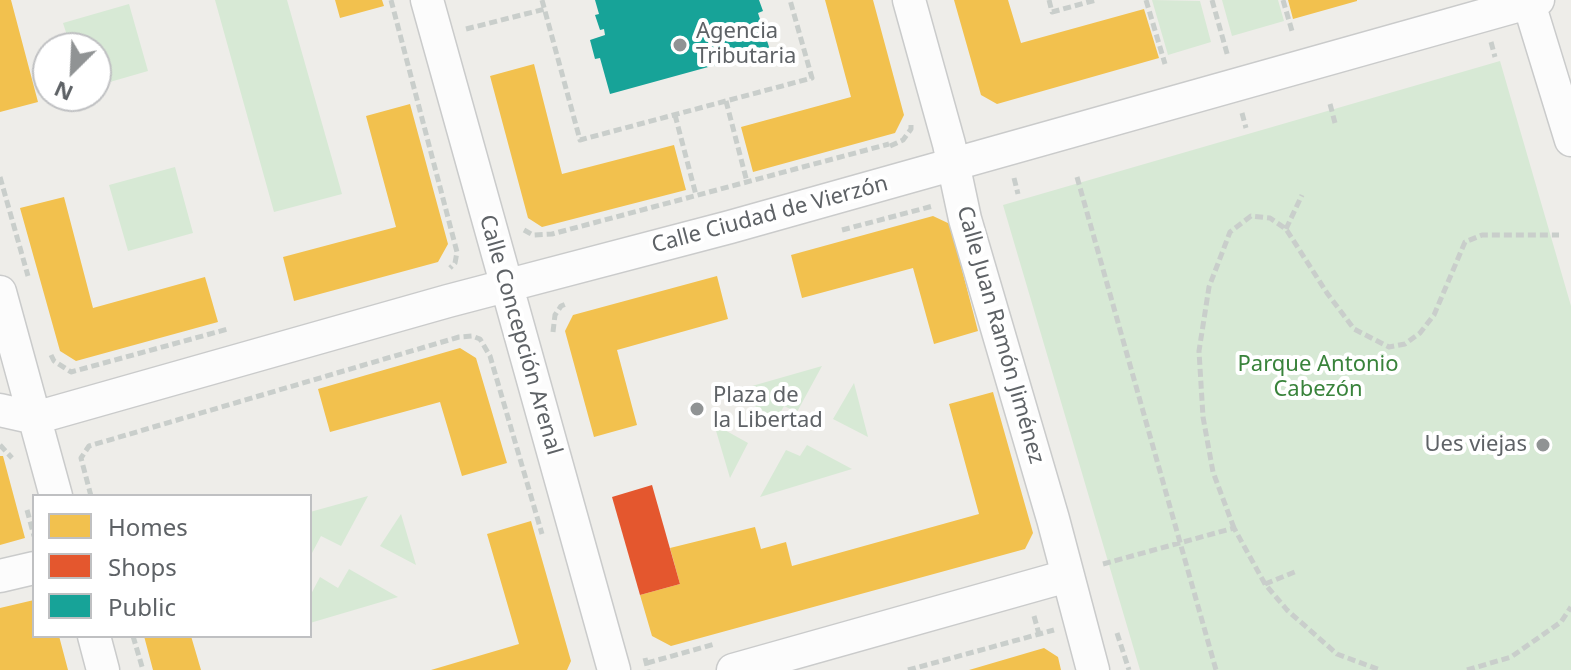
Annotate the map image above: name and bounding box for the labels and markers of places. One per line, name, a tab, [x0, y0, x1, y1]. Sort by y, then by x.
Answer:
place label: Agencia Tributaria	[696, 19, 796, 70]
marker: Agencia Tributaria	[671, 36, 689, 54]
place label: Plaza de la Libertad	[713, 383, 823, 434]
marker: Plaza de la Libertad	[688, 400, 706, 418]
place label: Ues viejas	[1424, 432, 1527, 458]
marker: Ues viejas	[1534, 436, 1552, 454]

